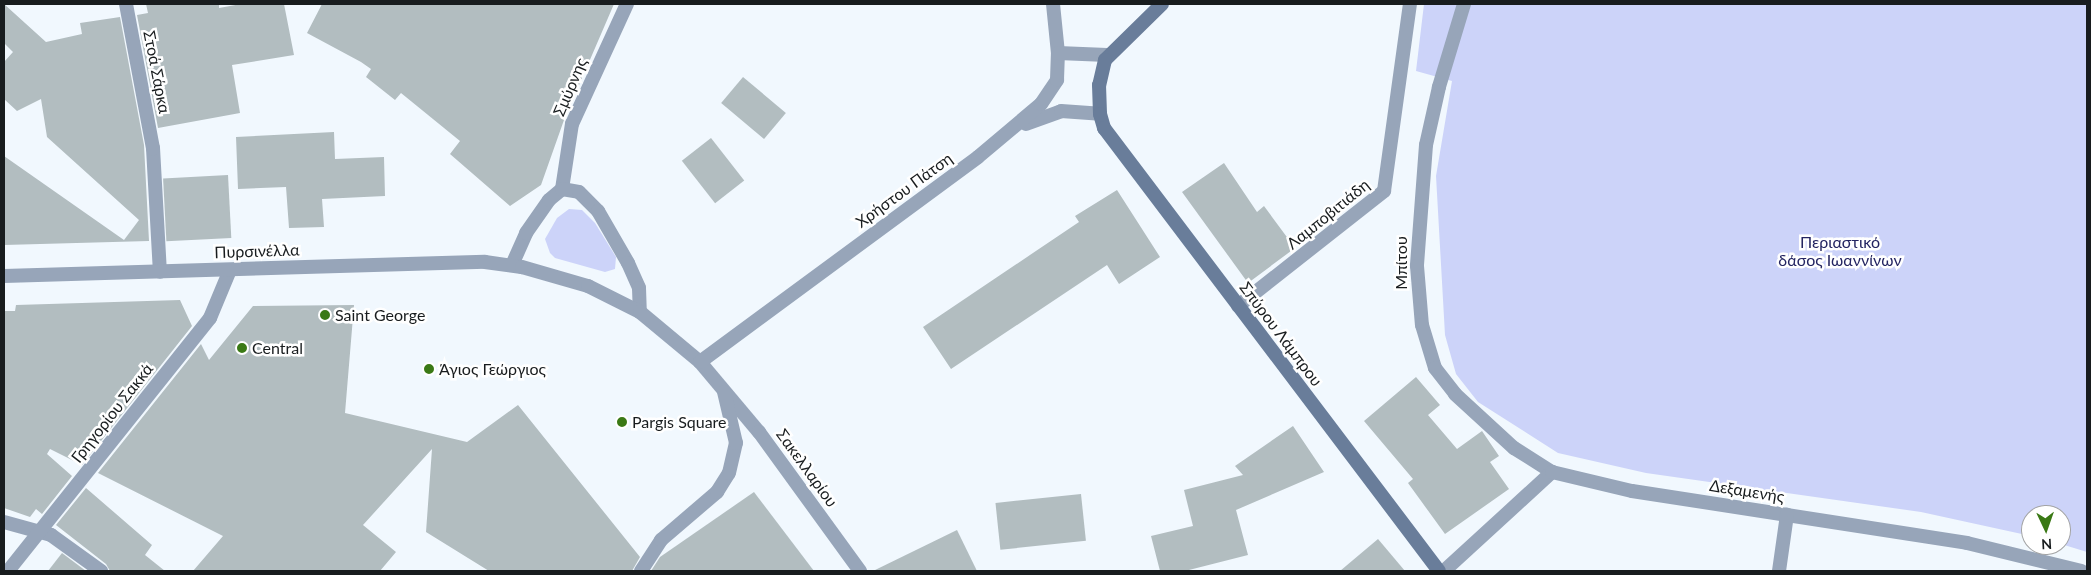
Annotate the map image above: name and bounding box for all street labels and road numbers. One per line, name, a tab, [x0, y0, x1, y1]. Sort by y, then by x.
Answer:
street label: Στοά Σάρκα	[140, 29, 174, 115]
street label: Σμύρνης	[549, 55, 591, 119]
street label: Χρήστου Πάτση	[852, 148, 956, 232]
street label: Λαμποβιτιάδη	[1283, 175, 1373, 253]
street label: Μπίτου	[1391, 236, 1411, 290]
street label: Πυρσινέλλα	[214, 240, 300, 262]
street label: Σπύρου Λάμπρου	[1235, 278, 1327, 390]
street label: Γρηγορίου Σακκά	[67, 359, 157, 467]
street label: Σακελλαρίου	[772, 425, 842, 511]
street label: Δεξαμενής	[1708, 476, 1786, 506]

